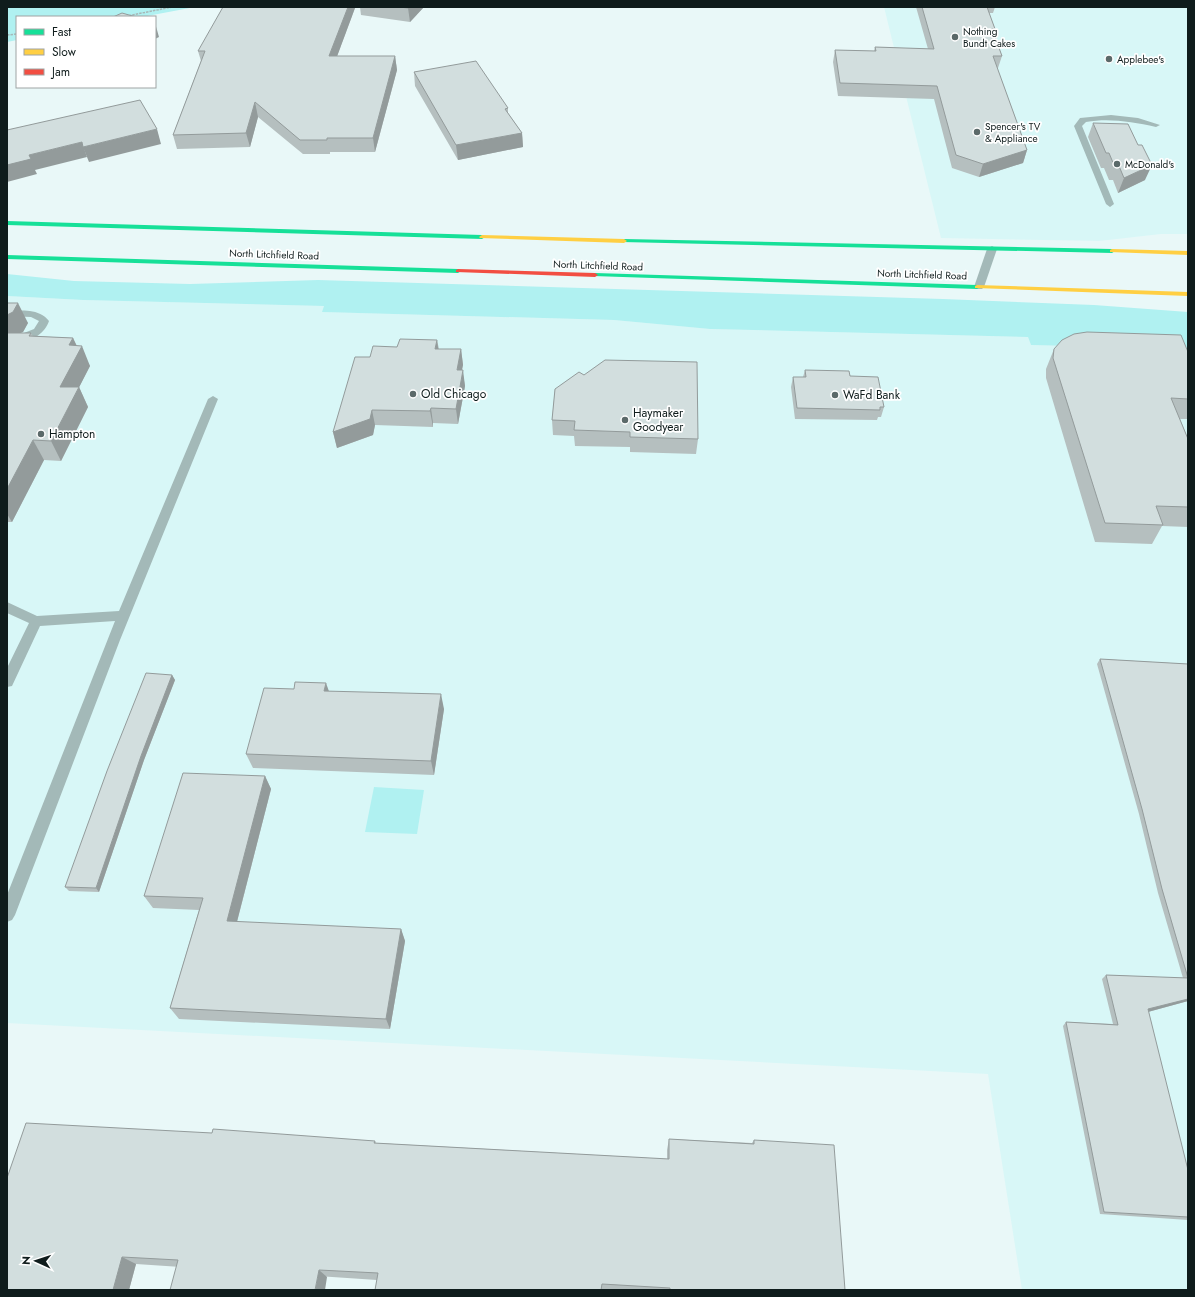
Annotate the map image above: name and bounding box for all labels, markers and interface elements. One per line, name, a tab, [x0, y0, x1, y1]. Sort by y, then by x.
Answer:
legend	[16, 16, 156, 88]
text: Fast	[52, 23, 71, 41]
place label: Nothing Bundt Cakes	[963, 24, 1015, 51]
marker: Nothing Bundt Cakes	[950, 32, 960, 42]
text: Slow	[52, 43, 77, 61]
place label: Applebee's	[1117, 52, 1164, 67]
marker: Applebee's	[1104, 54, 1114, 64]
text: Jam	[50, 63, 70, 81]
place label: Spencer's TV & Appliance	[985, 119, 1041, 146]
marker: Spencer's TV & Appliance	[972, 127, 982, 137]
place label: McDonald's	[1125, 157, 1174, 172]
marker: McDonald's	[1112, 159, 1122, 169]
street label: North Litchfield Road	[229, 245, 319, 264]
street label: North Litchfield Road	[553, 256, 643, 275]
street label: North Litchfield Road	[877, 265, 967, 284]
place label: Old Chicago	[421, 385, 487, 403]
place label: WaFd Bank	[843, 386, 901, 404]
marker: Old Chicago	[408, 389, 418, 399]
marker: WaFd Bank	[830, 390, 840, 400]
place label: Haymaker Goodyear	[633, 404, 684, 436]
marker: Haymaker Goodyear	[620, 415, 630, 425]
place label: Hampton	[49, 425, 95, 443]
marker: Hampton	[36, 429, 46, 439]
north arrow	[16, 1241, 56, 1281]
text: N	[18, 1256, 34, 1265]

